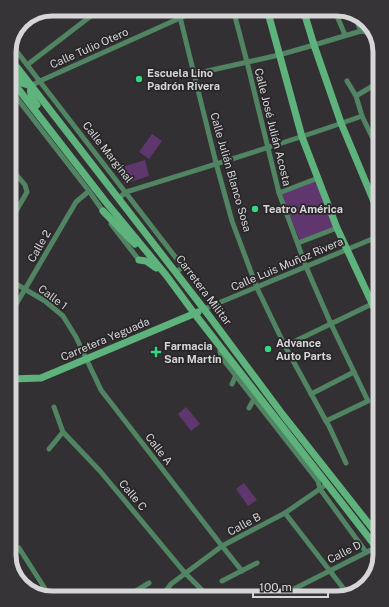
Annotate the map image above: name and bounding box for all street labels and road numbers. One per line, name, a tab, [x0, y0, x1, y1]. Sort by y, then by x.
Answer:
street label: Calle Tulio Otero	[48, 25, 130, 71]
street label: Calle José Julián Acosta	[253, 67, 293, 187]
street label: Calle Julián Blanco Sosa	[208, 111, 254, 233]
street label: Calle Marginal	[81, 119, 135, 185]
street label: Calle 2	[25, 227, 53, 264]
street label: Calle Luis Muñoz Rivera	[229, 235, 345, 293]
street label: Carretera Militar	[174, 253, 234, 327]
street label: Calle 1	[36, 282, 70, 312]
street label: Carretera Yeguada	[59, 315, 151, 363]
street label: Calle A	[143, 431, 175, 467]
street label: Calle C	[117, 477, 149, 513]
street label: Calle B	[225, 510, 263, 538]
street label: Calle D	[325, 538, 363, 566]

